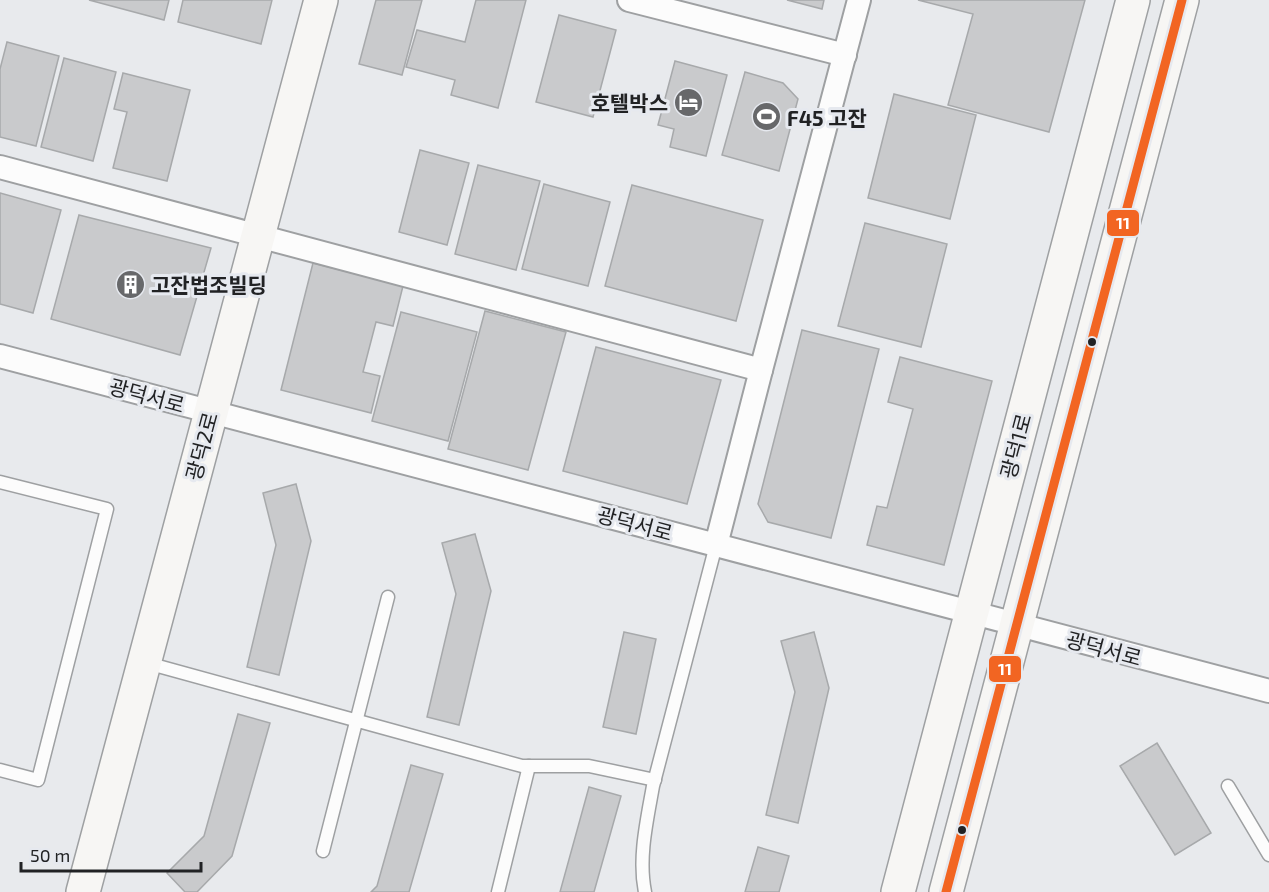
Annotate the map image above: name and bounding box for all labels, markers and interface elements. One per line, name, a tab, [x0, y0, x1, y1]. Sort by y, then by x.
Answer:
hotel icon: 호텔박스	[673, 86, 705, 118]
place label: 호텔박스	[591, 90, 668, 115]
sports icon: F45 고잔	[750, 101, 782, 133]
place label: F45 고잔	[787, 105, 867, 130]
line badge: 11	[1106, 209, 1140, 237]
text: 11	[1116, 213, 1130, 232]
building icon: 고잔법조빌딩	[114, 268, 146, 300]
place label: 고잔법조빌딩	[151, 272, 267, 297]
unlabelled marker	[1086, 336, 1098, 348]
street label: 광덕서로	[106, 373, 188, 417]
street label: 광덕2로	[180, 409, 222, 483]
street label: 광덕1로	[994, 411, 1036, 481]
street label: 광덕서로	[594, 501, 676, 545]
street label: 광덕서로	[1063, 626, 1145, 670]
line badge: 11	[988, 655, 1022, 683]
text: 11	[998, 659, 1012, 678]
unlabelled marker	[956, 824, 968, 836]
scale bar	[21, 835, 201, 873]
text: 50 m	[30, 844, 70, 866]

